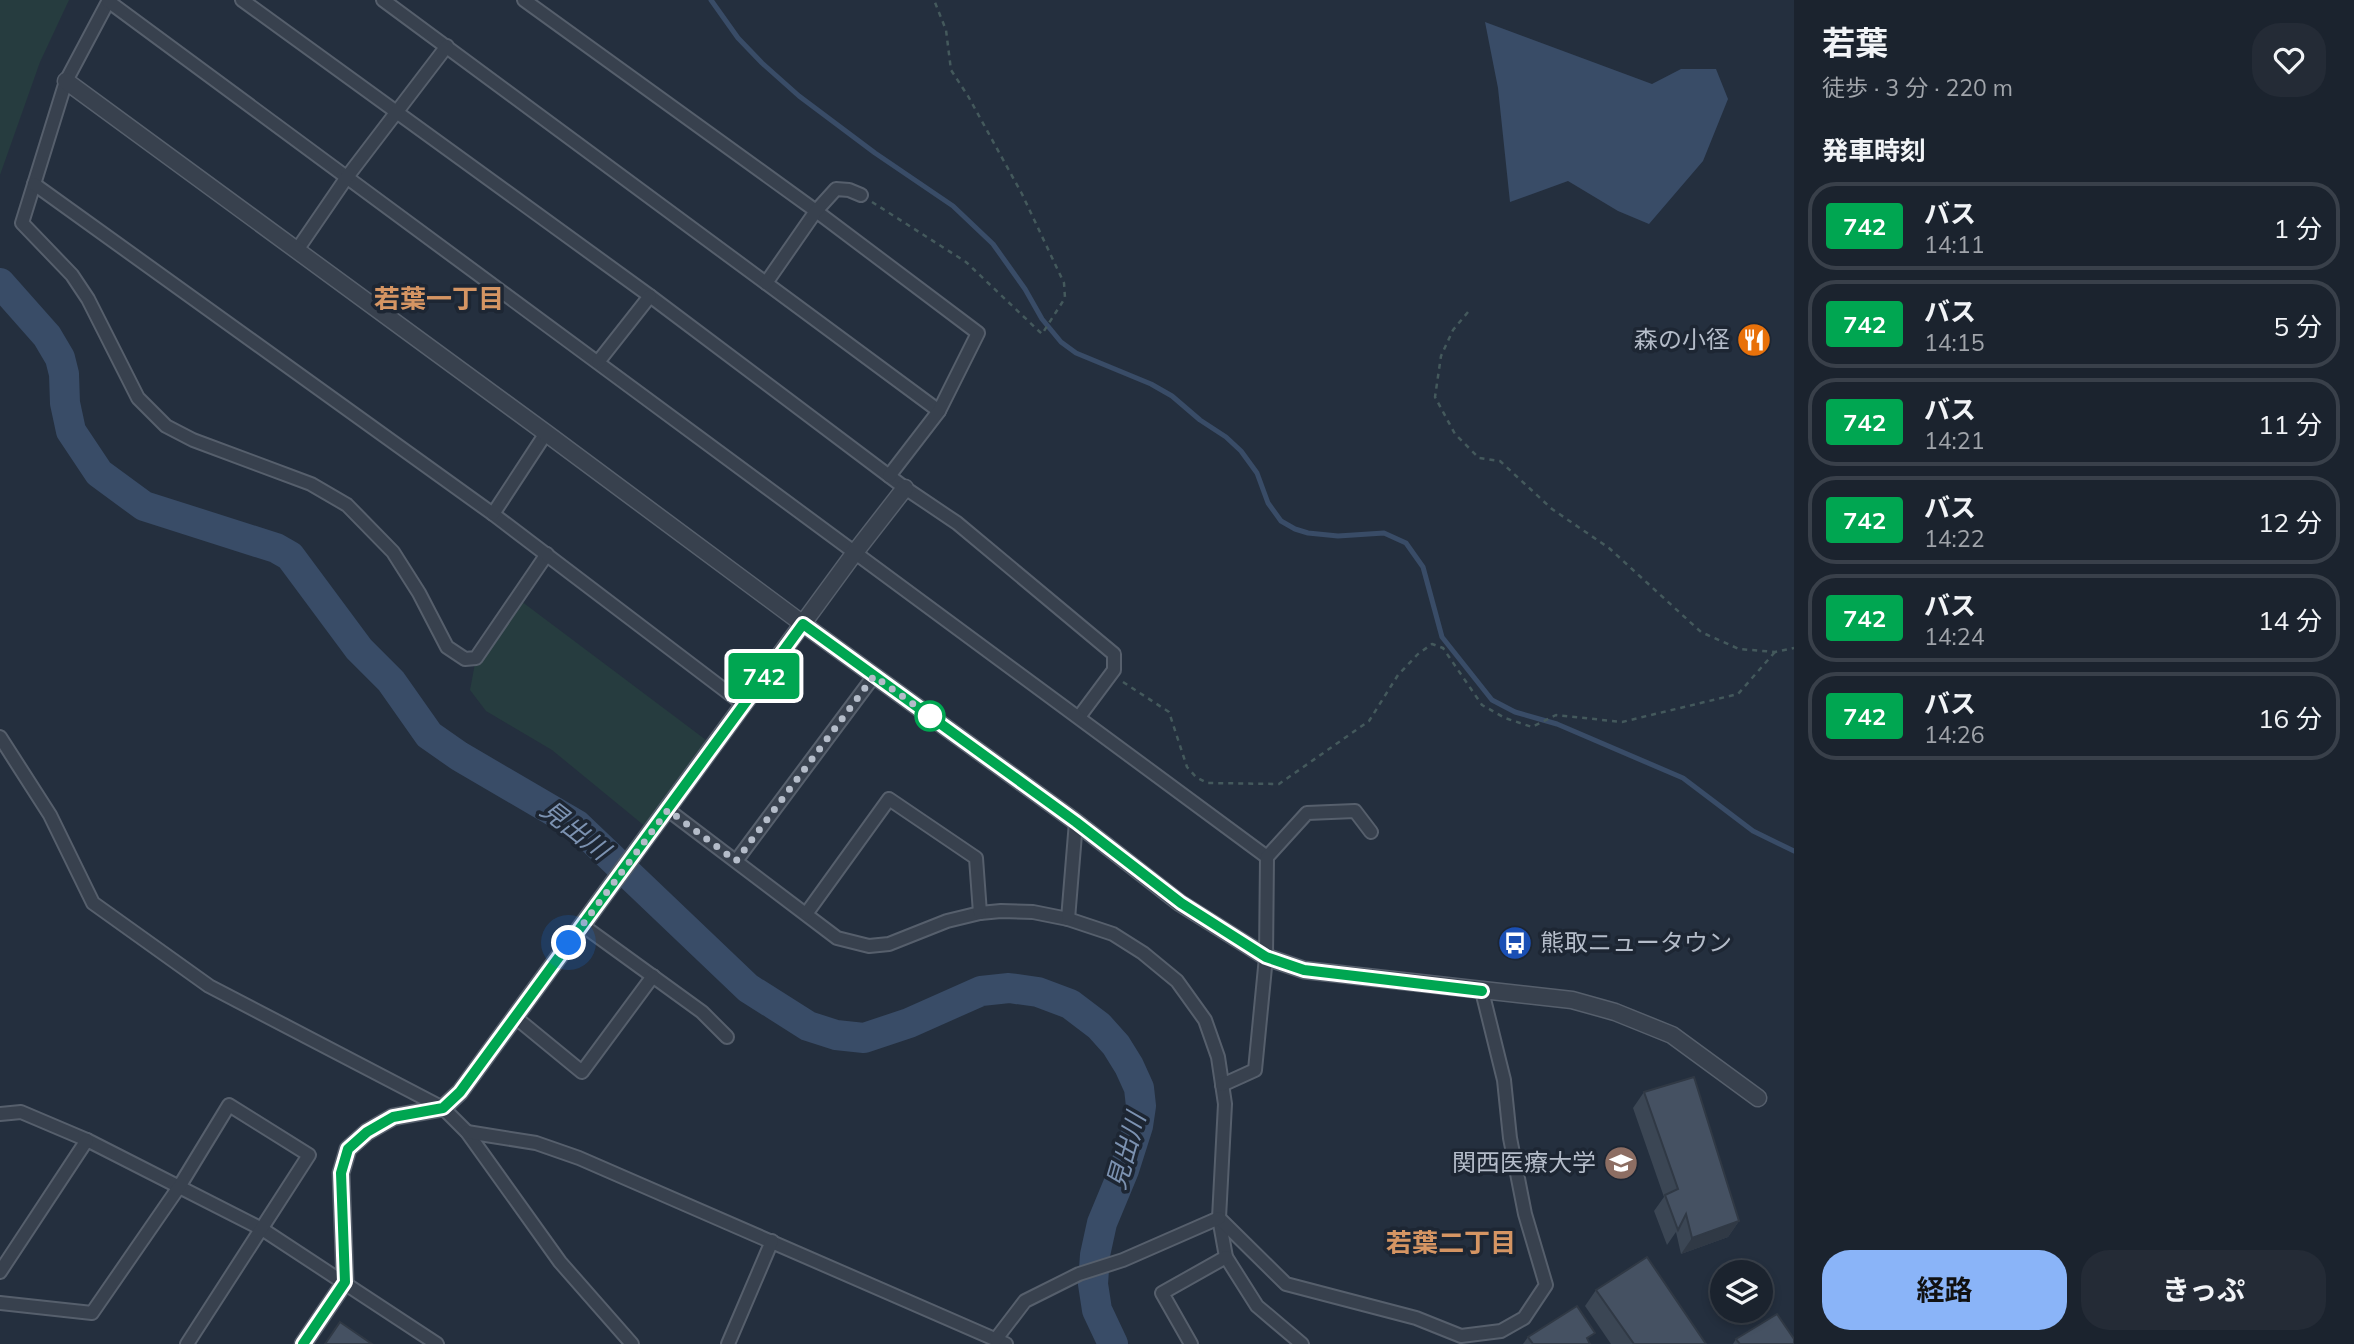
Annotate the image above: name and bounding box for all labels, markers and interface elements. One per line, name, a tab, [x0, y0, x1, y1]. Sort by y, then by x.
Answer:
text: 若葉	[1822, 22, 1888, 63]
button: heart	[2252, 23, 2326, 97]
text: 徒歩 · 3 分 · 220 m	[1822, 73, 2013, 102]
text: 発車時刻	[1822, 134, 1926, 167]
text: バス	[1924, 197, 1976, 230]
text: 742	[1843, 211, 1886, 241]
text: 1 分	[2274, 212, 2322, 245]
text: 14:11	[1924, 230, 1984, 259]
district label: 若葉一丁目	[374, 282, 504, 315]
text: バス	[1924, 295, 1976, 328]
text: 742	[1843, 309, 1886, 339]
text: 5 分	[2274, 310, 2322, 343]
restaurant icon: 森の小径	[1735, 321, 1773, 359]
place label: 森の小径	[1634, 324, 1730, 354]
text: 14:15	[1924, 328, 1984, 357]
text: バス	[1924, 393, 1976, 426]
text: 742	[1843, 407, 1886, 437]
text: 11 分	[2258, 408, 2322, 441]
text: 14:21	[1924, 426, 1984, 455]
text: バス	[1924, 491, 1976, 524]
text: 742	[1843, 505, 1886, 535]
text: 12 分	[2258, 506, 2322, 539]
text: 14:22	[1924, 524, 1984, 553]
text: バス	[1924, 589, 1976, 622]
text: 742	[1843, 603, 1886, 633]
text: 14 分	[2258, 604, 2322, 637]
text: 14:24	[1924, 622, 1984, 651]
line badge: 742	[724, 653, 804, 699]
text: 742	[742, 661, 786, 691]
text: バス	[1924, 687, 1976, 720]
unlabelled marker	[915, 701, 945, 731]
text: 742	[1843, 701, 1886, 731]
text: 16 分	[2258, 702, 2322, 735]
text: 14:26	[1924, 720, 1984, 749]
water label: 見出川	[534, 793, 619, 868]
bus stop icon: 熊取ニュータウン	[1496, 924, 1534, 962]
your location	[551, 925, 586, 960]
place label: 熊取ニュータウン	[1540, 927, 1732, 957]
water label: 見出川	[1099, 1106, 1153, 1193]
school or university icon: 関西医療大学	[1602, 1144, 1640, 1182]
place label: 関西医療大学	[1452, 1147, 1596, 1177]
district label: 若葉二丁目	[1386, 1226, 1516, 1259]
button: 経路	[1822, 1250, 2067, 1330]
button: きっぷ	[2081, 1250, 2326, 1330]
map controls	[1710, 1260, 1773, 1323]
button: layers	[1710, 1260, 1773, 1323]

